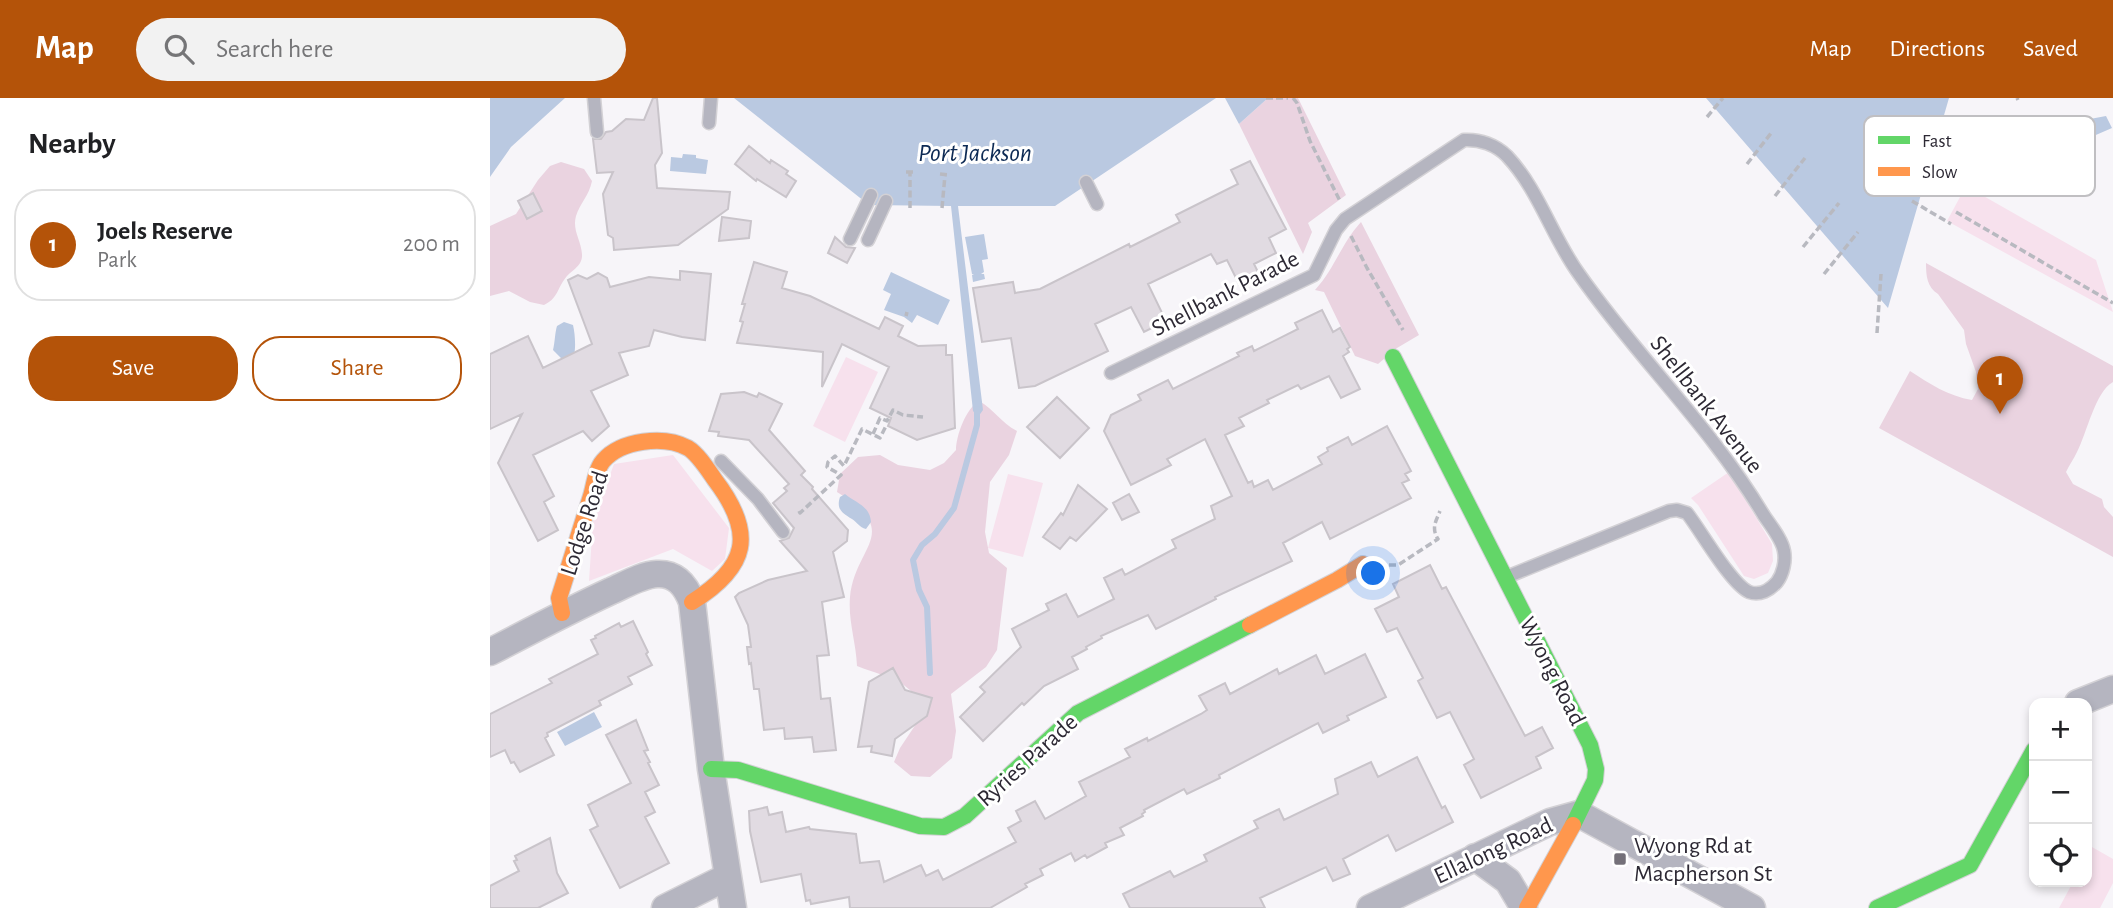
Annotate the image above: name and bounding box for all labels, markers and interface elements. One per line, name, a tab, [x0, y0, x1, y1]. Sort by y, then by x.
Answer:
search box	[136, 18, 626, 81]
icon: search	[160, 30, 198, 68]
text: Map	[35, 32, 94, 65]
text: Search here	[216, 36, 334, 62]
text: Map	[1809, 37, 1851, 61]
text: Directions	[1889, 37, 1985, 61]
text: Saved	[2023, 37, 2078, 61]
legend	[1864, 116, 2095, 196]
text: Nearby	[28, 129, 116, 159]
text: Fast	[1922, 132, 1952, 151]
water label: Port Jackson	[918, 140, 1032, 166]
text: Slow	[1922, 163, 1958, 182]
text: Joels Reserve	[97, 218, 233, 244]
text: 1	[49, 233, 57, 256]
text: 200 m	[403, 233, 460, 256]
street label: Shellbank Parade	[1148, 246, 1303, 341]
text: Park	[97, 249, 137, 272]
street label: Shellbank Avenue	[1645, 331, 1767, 478]
button: Save	[28, 336, 238, 401]
button: Share	[252, 336, 462, 401]
pin: 1	[1977, 356, 2023, 414]
street label: Lodge Road	[557, 468, 613, 579]
your location	[1356, 556, 1390, 590]
street label: Wyong Road	[1515, 613, 1590, 730]
map controls	[2029, 698, 2092, 887]
button: +	[2029, 698, 2092, 761]
street label: Ryries Parade	[973, 710, 1082, 812]
button: −	[2029, 761, 2092, 824]
street label: Ellalong Road	[1430, 813, 1556, 889]
button: locate	[2029, 824, 2092, 887]
place label: Wyong Rd at Macpherson St	[1634, 834, 1773, 886]
marker: Wyong Rd at Macpherson St	[1612, 851, 1628, 867]

